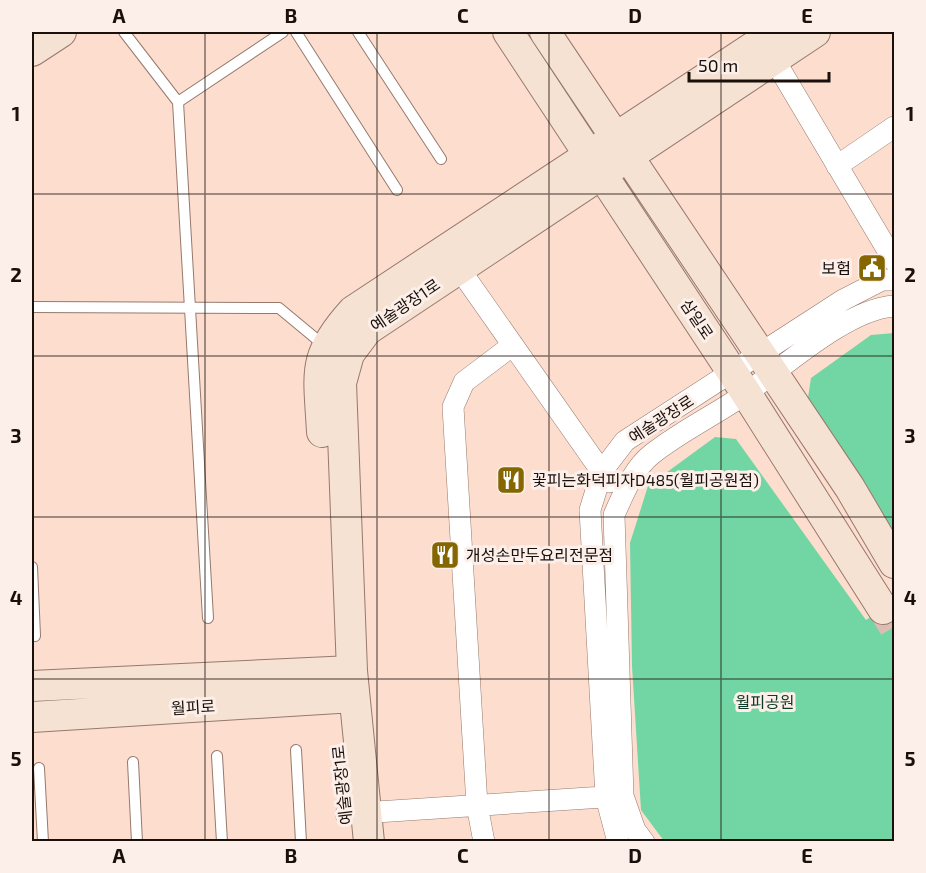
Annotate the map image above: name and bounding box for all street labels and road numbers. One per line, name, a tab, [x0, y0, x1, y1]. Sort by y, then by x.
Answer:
street label: 예술광장1로	[366, 274, 443, 335]
street label: 삼일로	[677, 295, 718, 343]
street label: 예술광장로	[625, 390, 697, 447]
street label: 월피로	[170, 696, 216, 717]
street label: 예술광장1로	[328, 744, 355, 826]

